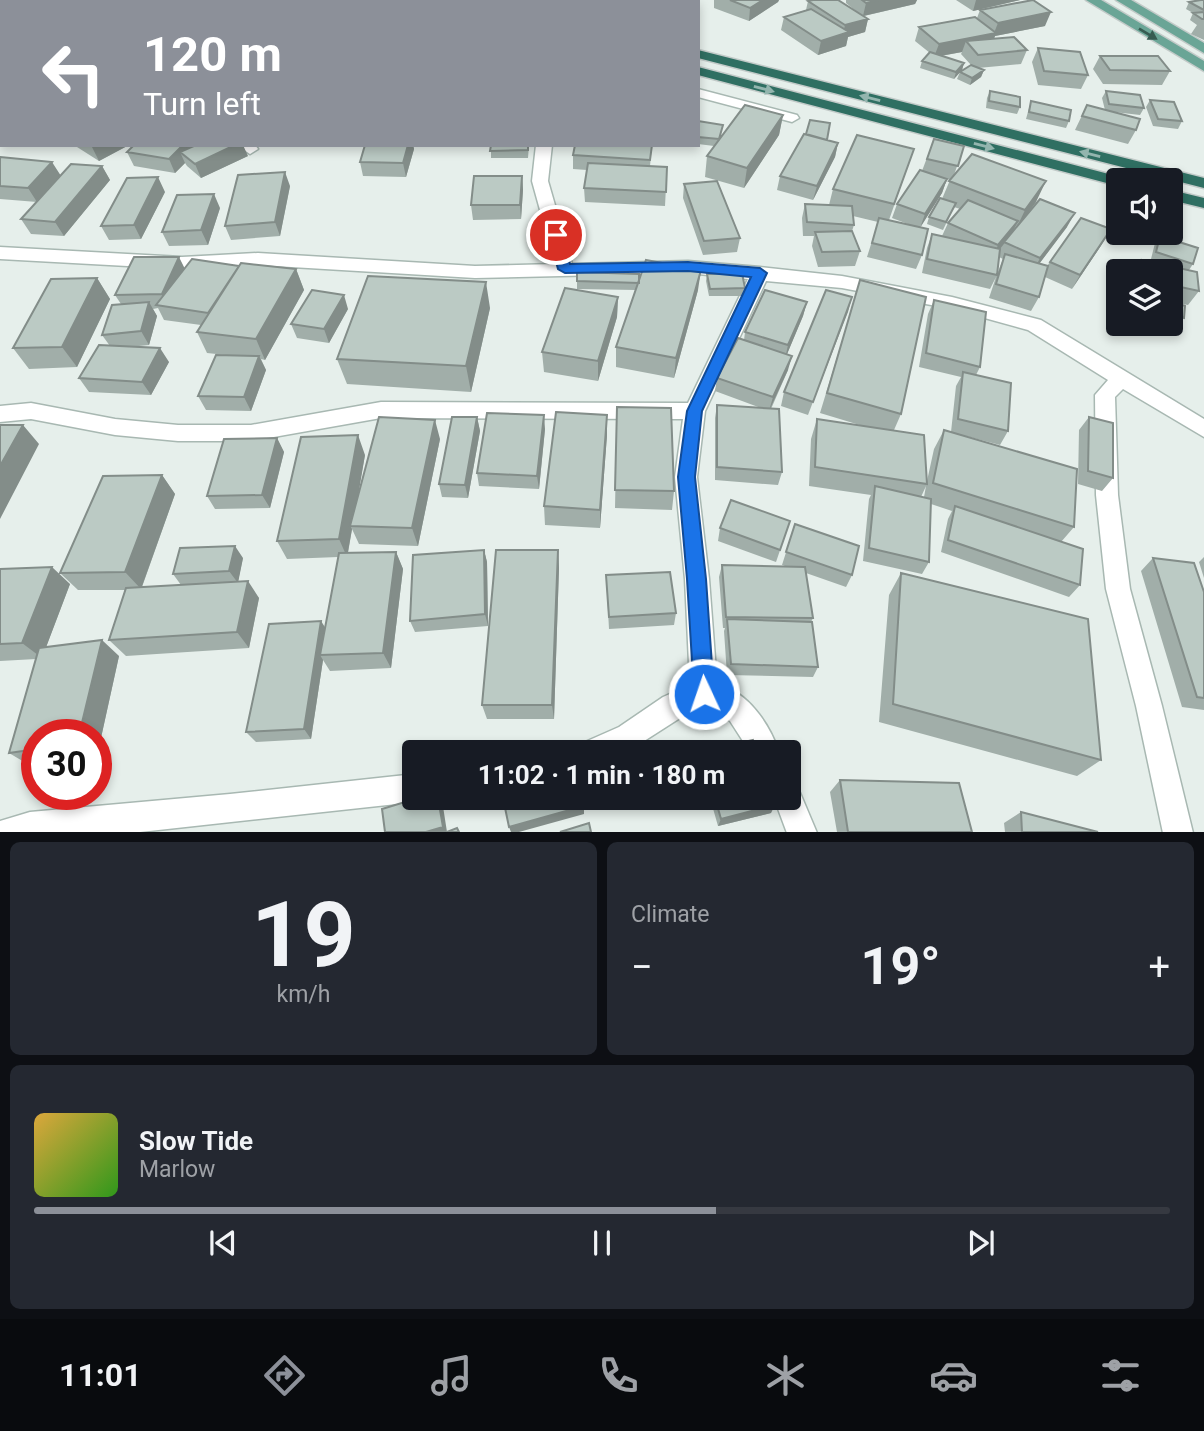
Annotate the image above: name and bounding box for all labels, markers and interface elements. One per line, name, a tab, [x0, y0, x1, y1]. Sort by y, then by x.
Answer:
text: 120 m	[143, 26, 282, 83]
one-way arrow	[1139, 27, 1158, 40]
icon: left	[28, 28, 119, 119]
one-way arrow	[753, 84, 775, 95]
text: Turn left	[143, 85, 261, 123]
one-way arrow	[859, 92, 881, 103]
one-way arrow	[973, 141, 995, 152]
one-way arrow	[1079, 148, 1101, 159]
map controls	[1106, 168, 1183, 336]
button: sound	[1106, 168, 1183, 245]
pin	[526, 205, 586, 265]
icon: arrive	[537, 216, 575, 254]
button: layers	[1106, 259, 1183, 336]
position arrow	[667, 657, 741, 731]
speed limit sign: 30	[21, 719, 112, 810]
text: 11:02 · 1 min · 180 m	[478, 760, 725, 790]
text: 19	[251, 882, 356, 988]
text: Climate	[631, 901, 710, 928]
text: 19°	[861, 936, 941, 997]
text: −	[631, 945, 653, 989]
text: +	[1148, 945, 1170, 989]
text: km/h	[277, 981, 331, 1008]
text: Slow Tide	[139, 1126, 253, 1156]
text: Marlow	[139, 1156, 215, 1183]
icon: previous	[204, 1224, 242, 1262]
icon: pause	[583, 1224, 621, 1262]
icon: next	[962, 1224, 1000, 1262]
icon: directions	[260, 1351, 309, 1400]
icon: music	[427, 1351, 476, 1400]
icon: phone	[594, 1351, 643, 1400]
icon: climate	[761, 1351, 810, 1400]
icon: car	[929, 1351, 978, 1400]
icon: filters	[1096, 1351, 1145, 1400]
text: 11:01	[59, 1356, 142, 1394]

